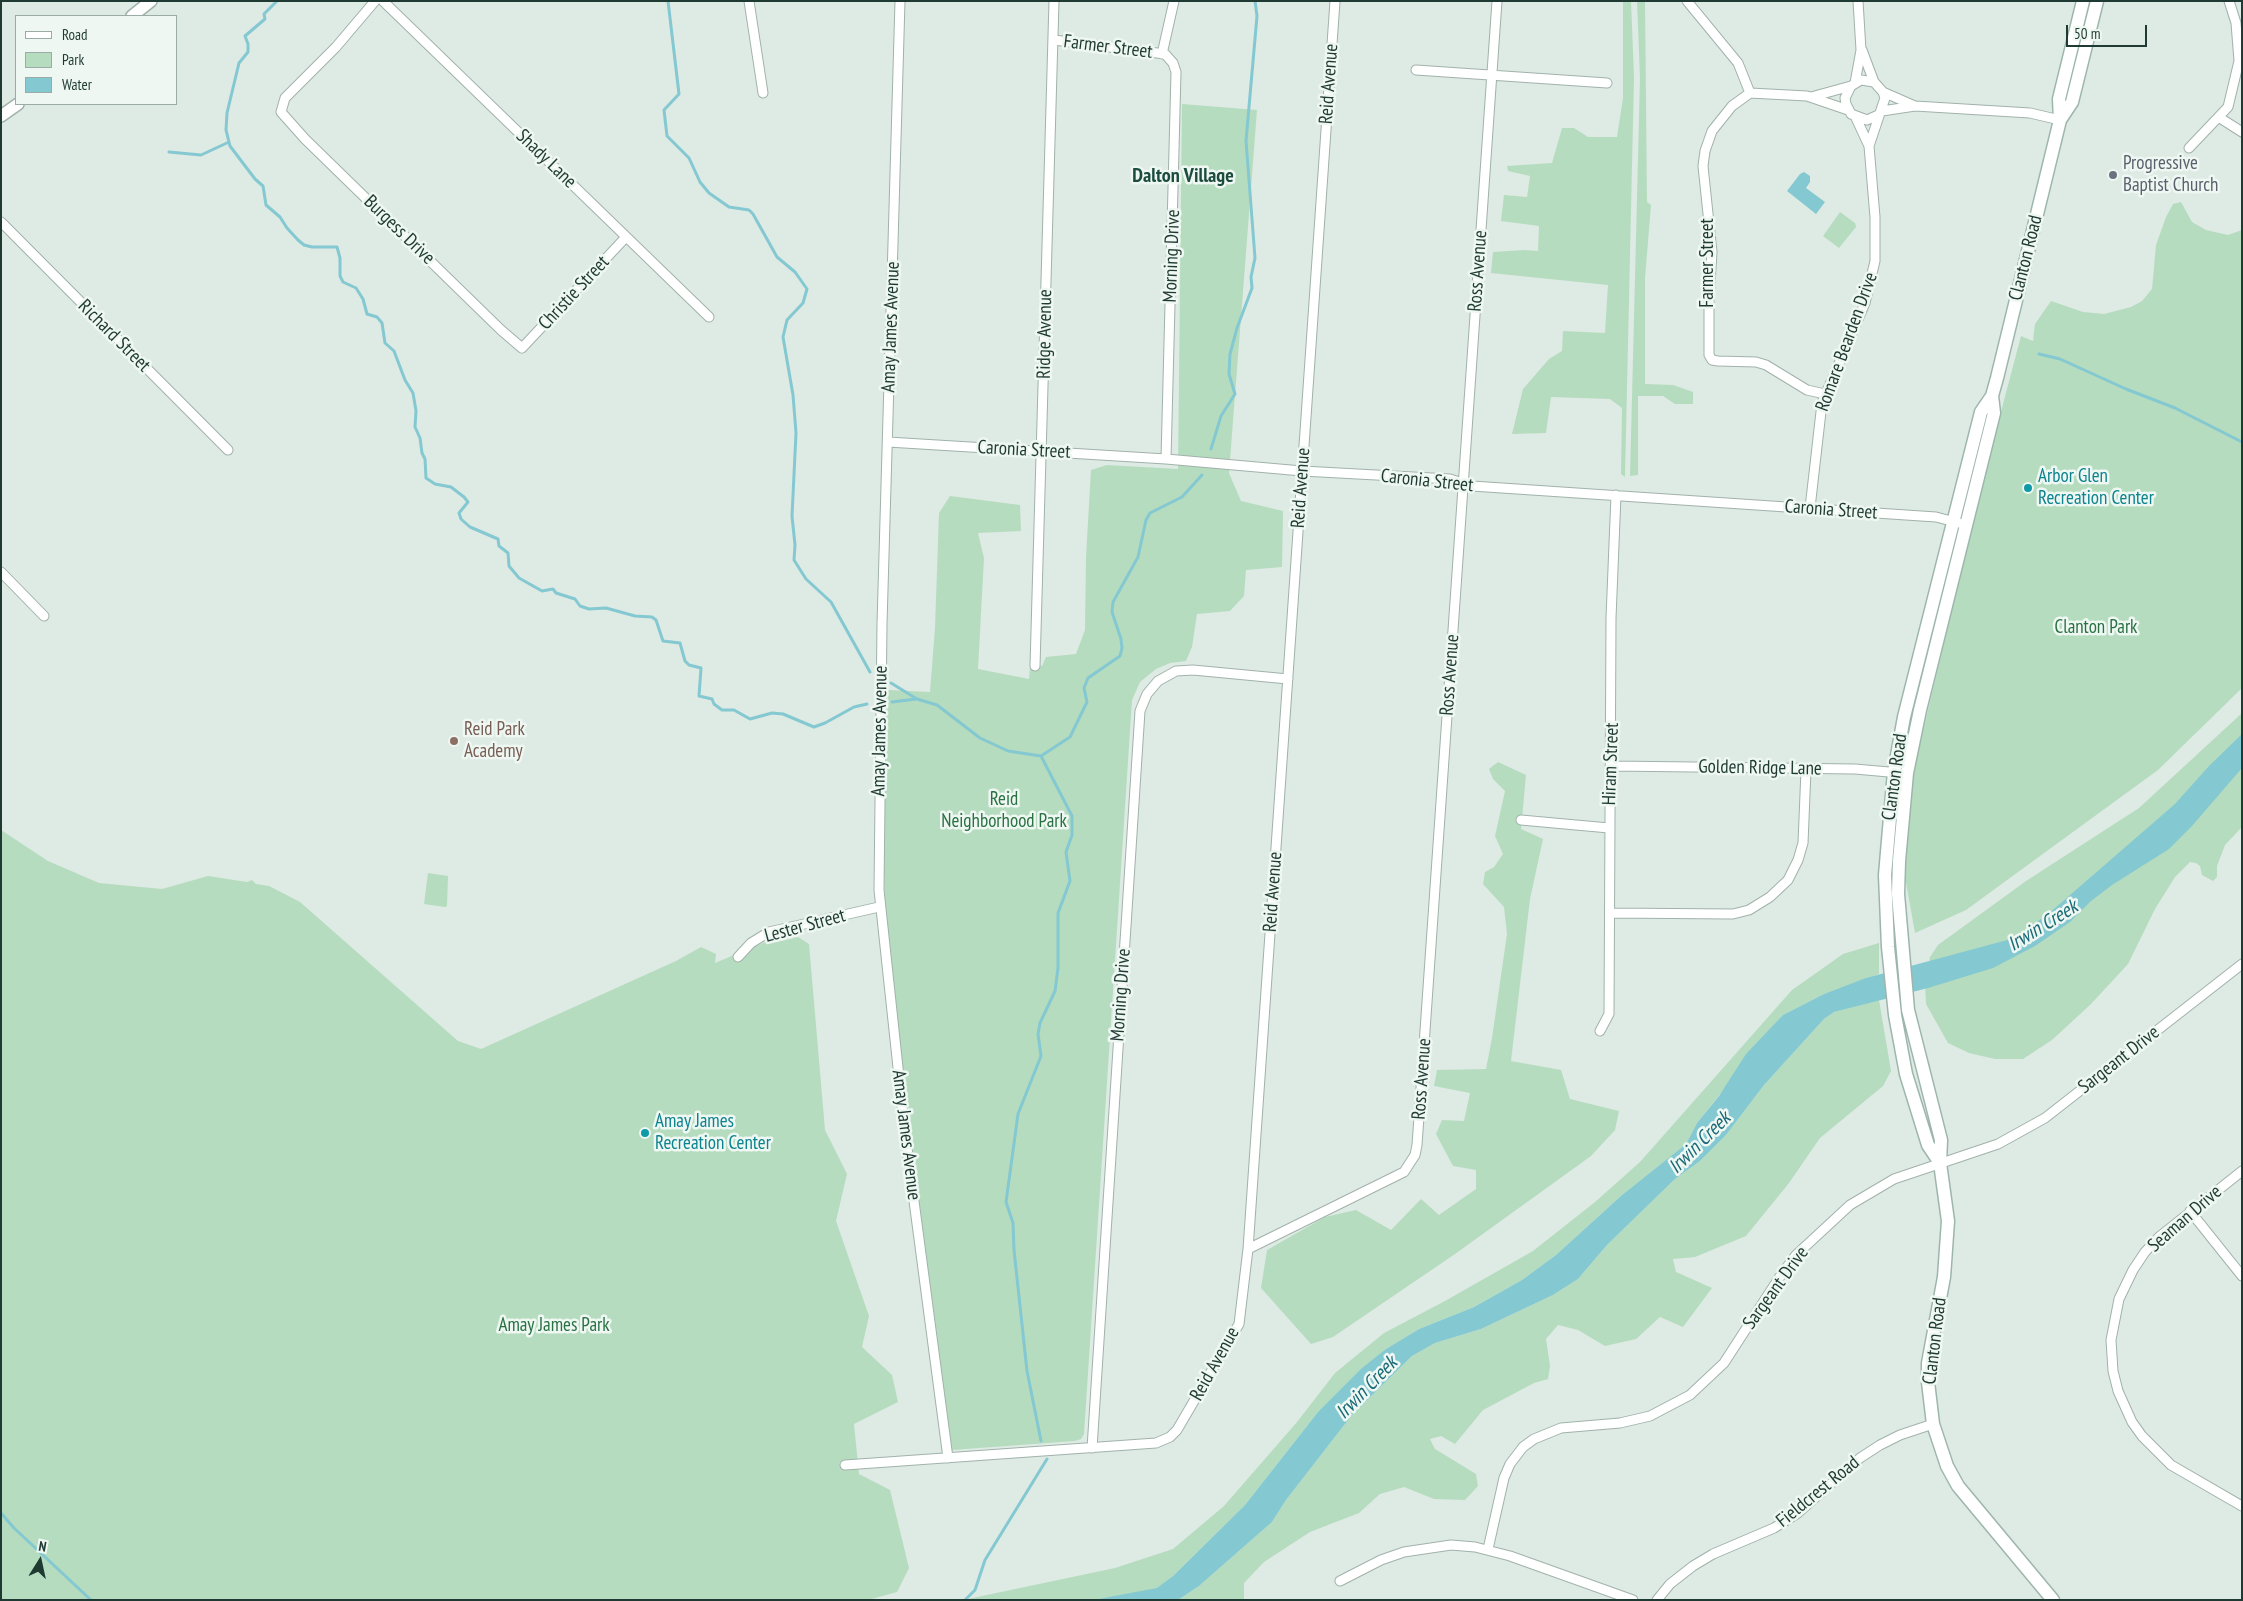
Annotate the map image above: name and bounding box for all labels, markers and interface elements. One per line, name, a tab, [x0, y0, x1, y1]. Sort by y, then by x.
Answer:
legend	[15, 15, 178, 105]
scale bar	[2068, 15, 2149, 47]
text: 50 m	[2074, 24, 2100, 43]
text: Road	[62, 25, 88, 44]
street label: Farmer Street	[1062, 30, 1154, 64]
street label: Reid Avenue	[1315, 43, 1343, 125]
text: Park	[62, 50, 84, 69]
text: Water	[62, 75, 92, 94]
street label: Shady Lane	[511, 125, 581, 193]
place label: Progressive Baptist Church	[2123, 153, 2218, 197]
district label: Dalton Village	[1132, 164, 1234, 188]
marker: Progressive Baptist Church	[2107, 169, 2119, 181]
street label: Burgess Drive	[359, 191, 439, 269]
street label: Morning Drive	[1159, 209, 1185, 303]
street label: Clanton Road	[2004, 213, 2048, 303]
street label: Farmer Street	[1697, 218, 1719, 308]
street label: Ross Avenue	[1464, 230, 1492, 312]
street label: Christie Street	[534, 251, 614, 335]
street label: Amay James Avenue	[877, 261, 905, 393]
street label: Romare Bearden Drive	[1811, 269, 1883, 415]
street label: Ridge Avenue	[1033, 289, 1057, 379]
street label: Richard Street	[73, 295, 155, 377]
street label: Caronia Street	[977, 436, 1071, 464]
street label: Reid Avenue	[1287, 447, 1315, 529]
street label: Caronia Street	[1380, 465, 1474, 497]
place label: Arbor Glen Recreation Center	[2038, 466, 2154, 510]
marker: Arbor Glen Recreation Center	[2022, 482, 2034, 494]
street label: Caronia Street	[1784, 495, 1878, 525]
park label: Clanton Park	[2055, 617, 2137, 639]
street label: Ross Avenue	[1436, 634, 1464, 716]
street label: Amay James Avenue	[867, 665, 893, 797]
place label: Reid Park Academy	[464, 719, 525, 763]
street label: Hiram Street	[1598, 722, 1624, 806]
street label: Clanton Road	[1878, 732, 1912, 822]
marker: Reid Park Academy	[448, 735, 460, 747]
street label: Golden Ridge Lane	[1698, 756, 1822, 780]
park label: Reid Neighborhood Park	[941, 789, 1067, 833]
street label: Reid Avenue	[1259, 851, 1287, 933]
water label: Irwin Creek	[2004, 895, 2082, 957]
street label: Lester Street	[762, 904, 848, 948]
street label: Morning Drive	[1106, 948, 1136, 1042]
street label: Sargeant Drive	[2074, 1021, 2164, 1099]
street label: Ross Avenue	[1408, 1038, 1436, 1120]
street label: Amay James Avenue	[887, 1069, 925, 1201]
water label: Irwin Creek	[1664, 1107, 1736, 1179]
place label: Amay James Recreation Center	[655, 1111, 771, 1155]
marker: Amay James Recreation Center	[639, 1127, 651, 1139]
street label: Seaman Drive	[2143, 1181, 2227, 1257]
street label: Sargeant Drive	[1738, 1242, 1814, 1334]
street label: Clanton Road	[1918, 1296, 1952, 1386]
park label: Amay James Park	[498, 1315, 610, 1337]
street label: Reid Avenue	[1185, 1323, 1245, 1405]
water label: Irwin Creek	[1331, 1352, 1403, 1424]
street label: Fieldcrest Road	[1772, 1452, 1864, 1532]
north arrow	[15, 1536, 65, 1586]
text: N	[37, 1537, 48, 1556]

